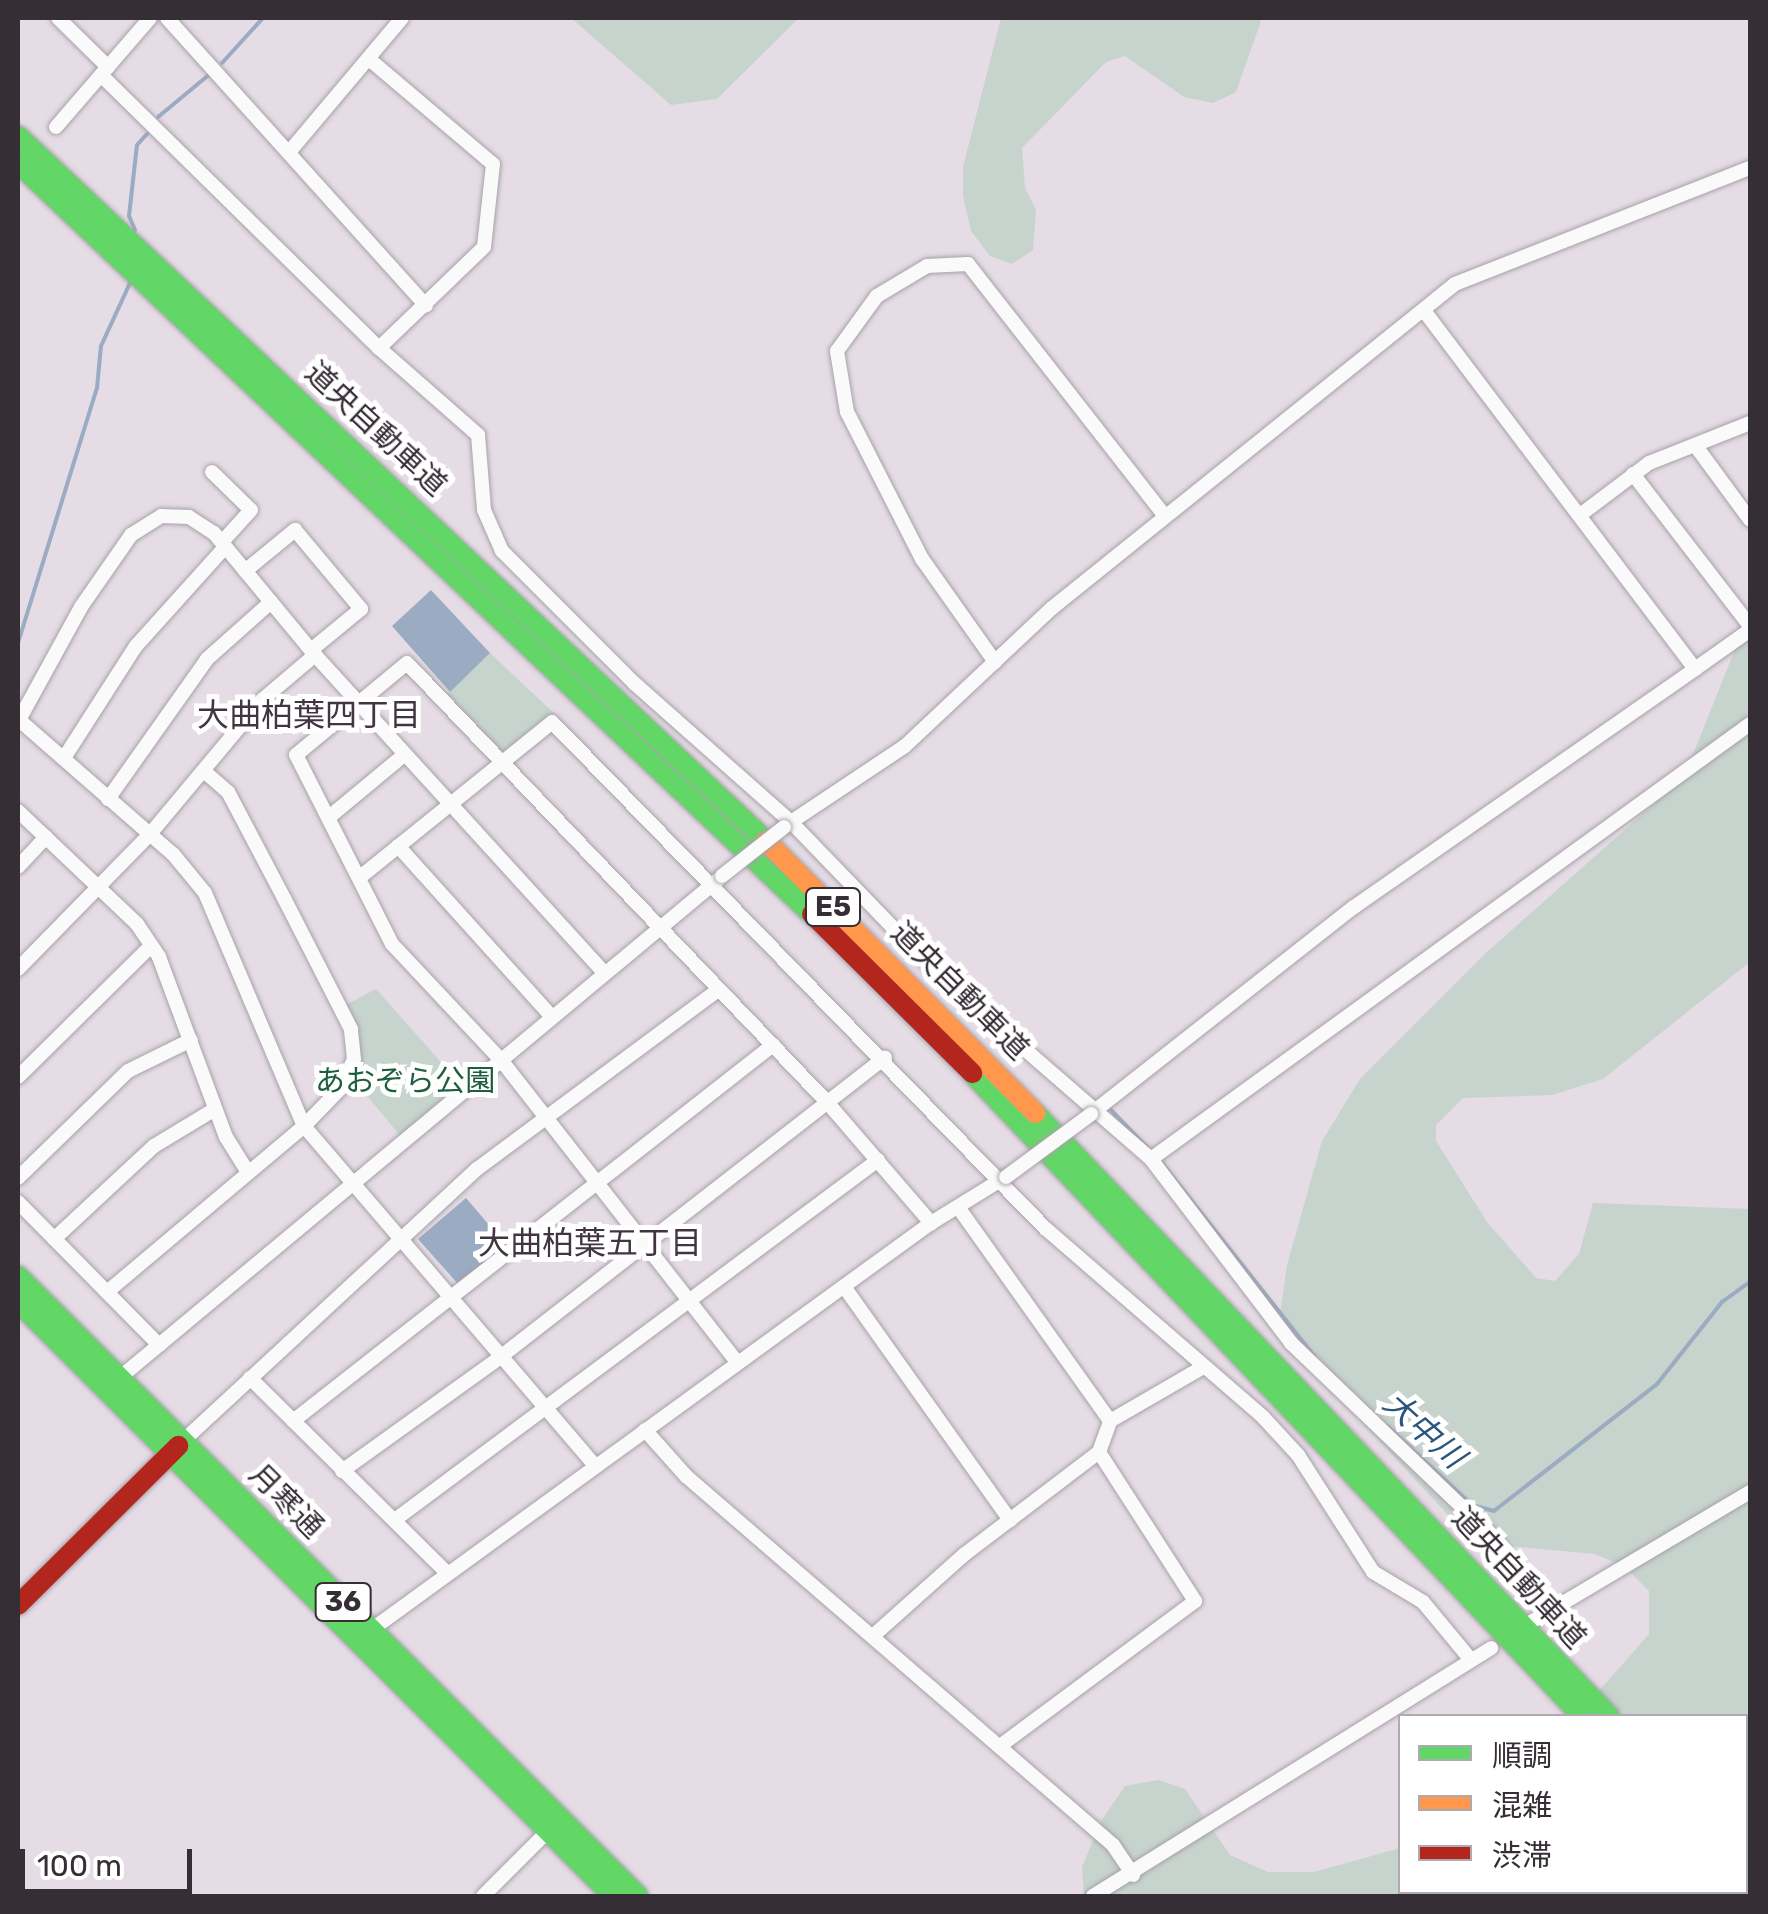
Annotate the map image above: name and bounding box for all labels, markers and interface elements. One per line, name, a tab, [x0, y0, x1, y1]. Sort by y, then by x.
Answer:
street label: 道央自動車道	[298, 354, 454, 504]
district label: 大曲柏葉四丁目	[197, 696, 421, 734]
road number: E5	[803, 884, 863, 930]
street label: 道央自動車道	[884, 915, 1036, 1067]
park label: あおぞら公園	[315, 1063, 495, 1099]
district label: 大曲柏葉五丁目	[478, 1224, 702, 1262]
water label: 大中川	[1375, 1384, 1473, 1476]
street label: 月寒通	[241, 1456, 331, 1546]
street label: 道央自動車道	[1444, 1500, 1594, 1656]
road number: 36	[313, 1579, 373, 1625]
legend	[1398, 1714, 1748, 1894]
text: 順調	[1492, 1738, 1552, 1774]
text: 混雑	[1492, 1788, 1552, 1824]
scale bar	[25, 1829, 198, 1891]
text: 渋滞	[1492, 1838, 1552, 1874]
text: 100 m	[37, 1848, 122, 1884]

